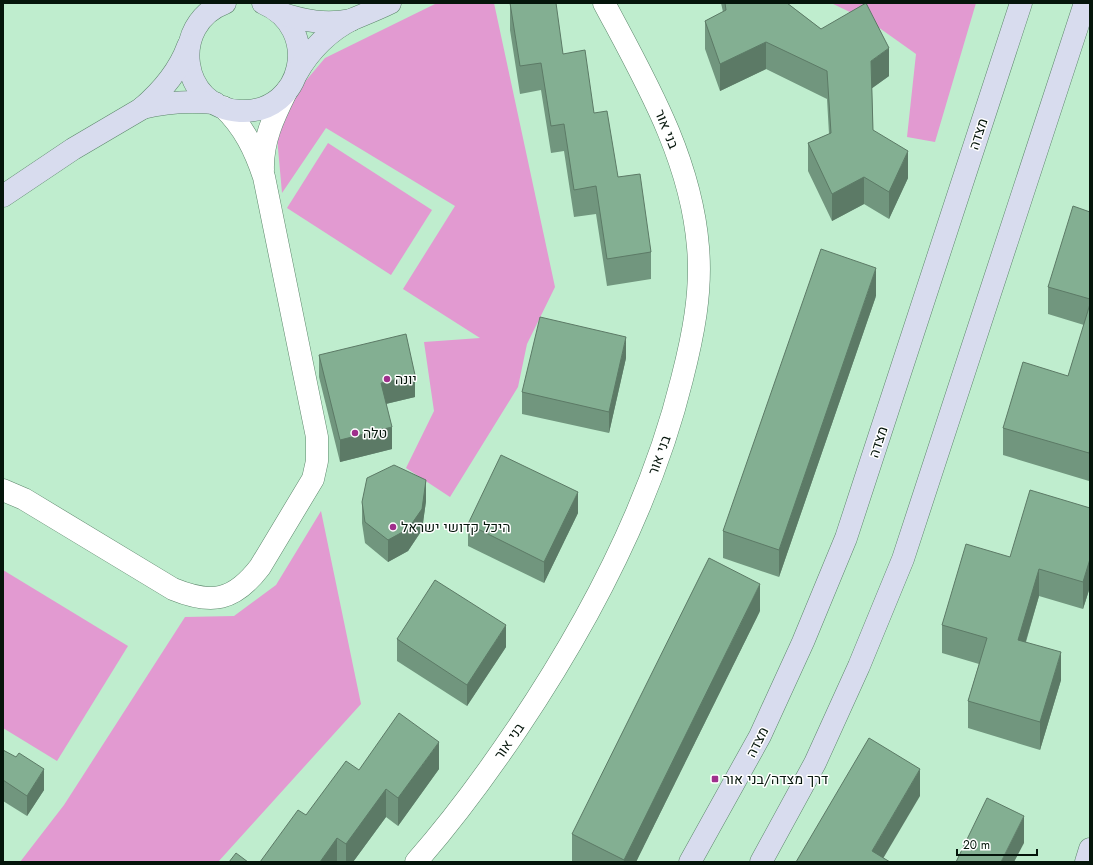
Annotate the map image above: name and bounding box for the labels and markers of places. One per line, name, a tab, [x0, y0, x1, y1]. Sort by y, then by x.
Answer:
place label: יונה	[395, 369, 417, 389]
marker: יונה	[382, 374, 392, 384]
place label: טלה	[363, 423, 387, 443]
marker: טלה	[350, 428, 360, 438]
place label: היכל קדושי ישראל	[401, 517, 510, 537]
marker: היכל קדושי ישראל	[388, 522, 398, 532]
place label: דרך מצדה/בני אור	[723, 769, 828, 789]
marker: דרך מצדה/בני אור	[710, 774, 720, 784]

